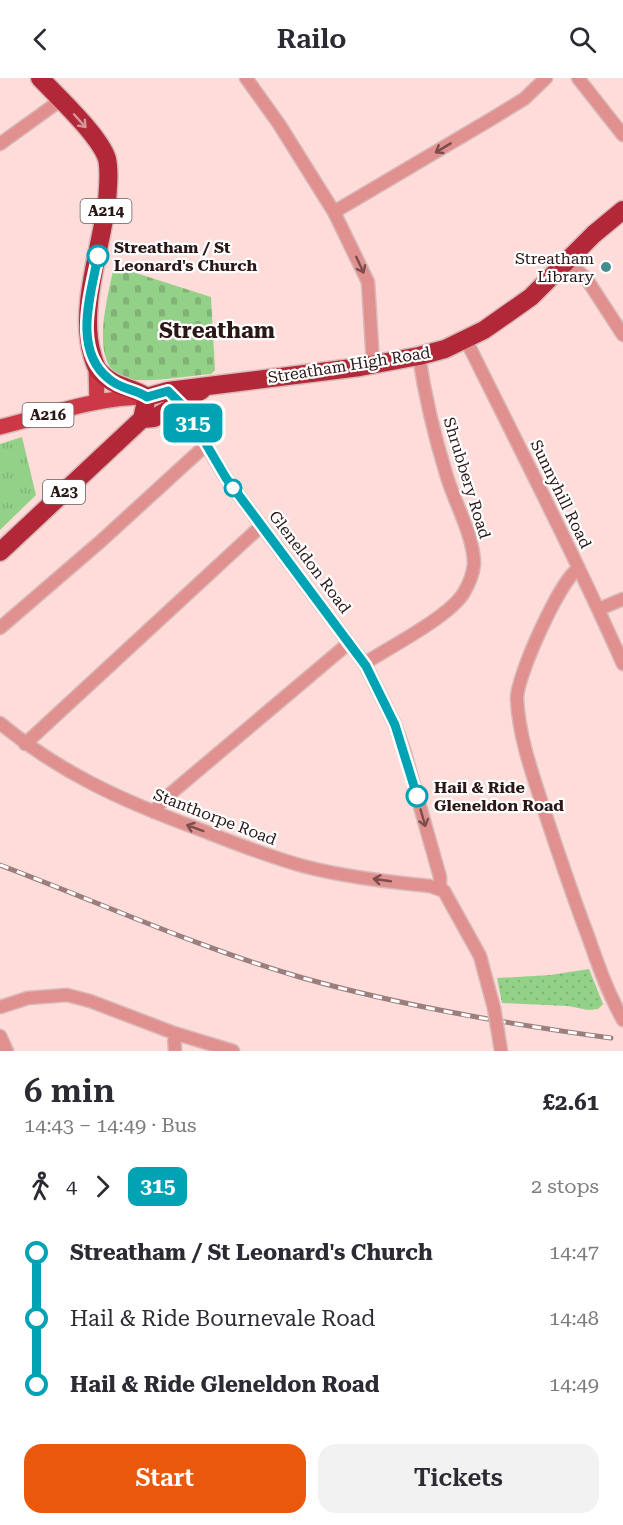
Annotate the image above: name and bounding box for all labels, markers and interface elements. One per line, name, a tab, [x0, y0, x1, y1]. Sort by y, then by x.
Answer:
icon: back	[24, 23, 57, 56]
text: Railo	[277, 23, 346, 55]
icon: search	[566, 23, 599, 56]
one-way arrow	[73, 113, 87, 128]
one-way arrow	[435, 142, 452, 154]
road number: A214	[80, 199, 132, 223]
place label: Streatham / St Leonard's Church	[114, 238, 257, 275]
marker: Streatham / St Leonard's Church	[87, 245, 109, 267]
place label: Streatham Library	[515, 249, 595, 286]
one-way arrow	[354, 256, 366, 274]
marker: Streatham Library	[599, 260, 613, 274]
district label: Streatham	[159, 318, 275, 343]
street label: Streatham High Road	[266, 343, 432, 387]
road number: A216	[22, 403, 74, 427]
line badge: 315	[158, 404, 228, 442]
text: 315	[175, 411, 211, 435]
street label: Shrubbery Road	[439, 415, 495, 541]
street label: Sunnyhill Road	[526, 437, 596, 551]
unlabelled marker	[224, 479, 242, 497]
road number: A23	[43, 480, 85, 504]
street label: Gleneldon Road	[265, 507, 355, 617]
place label: Hail & Ride Gleneldon Road	[434, 778, 564, 815]
street label: Stanthorpe Road	[151, 785, 279, 849]
marker: Hail & Ride Gleneldon Road	[406, 785, 428, 807]
one-way arrow	[418, 808, 429, 827]
one-way arrow	[186, 822, 205, 833]
one-way arrow	[372, 874, 392, 885]
text: 6 min	[24, 1071, 115, 1110]
text: £2.61	[543, 1090, 599, 1115]
text: 14:43 – 14:49 · Bus	[24, 1113, 196, 1137]
icon: walk	[24, 1170, 57, 1203]
icon: forward	[86, 1170, 119, 1203]
text: 4	[66, 1174, 77, 1198]
text: 315	[140, 1174, 175, 1198]
text: 2 stops	[531, 1174, 599, 1198]
text: Streatham / St Leonard's Church	[70, 1240, 433, 1265]
text: 14:47	[549, 1240, 599, 1264]
text: Hail & Ride Bournevale Road	[70, 1306, 375, 1331]
text: 14:48	[549, 1306, 599, 1330]
text: Hail & Ride Gleneldon Road	[70, 1372, 379, 1397]
text: 14:49	[549, 1372, 599, 1396]
button: Start	[24, 1444, 306, 1513]
button: Tickets	[318, 1444, 599, 1513]

